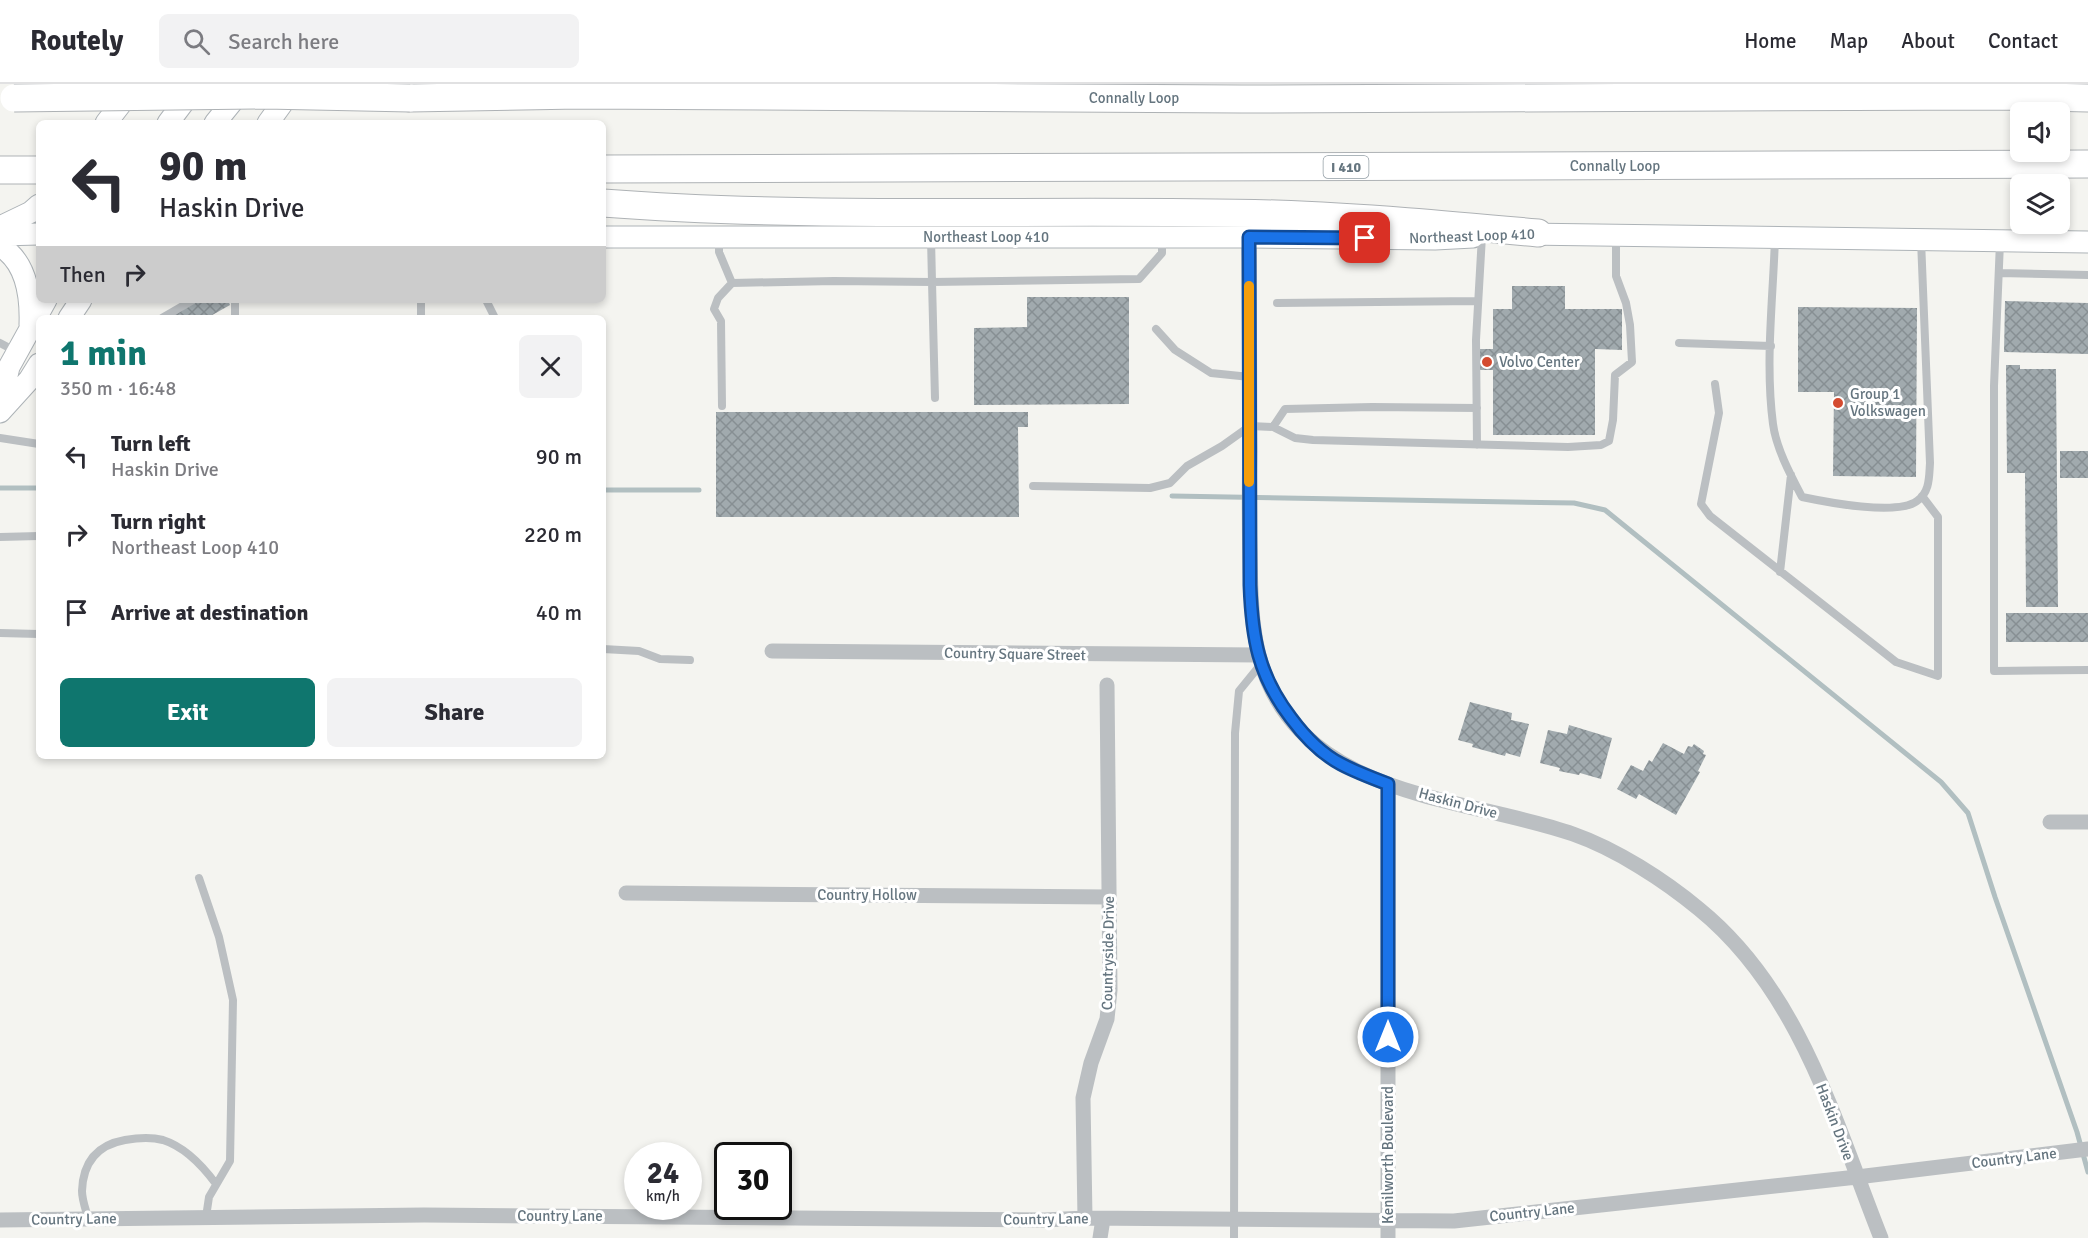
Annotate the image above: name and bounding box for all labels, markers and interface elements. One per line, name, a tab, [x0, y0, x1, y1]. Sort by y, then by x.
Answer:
search box	[159, 14, 579, 68]
text: Routely	[30, 24, 123, 58]
icon: search	[180, 25, 213, 58]
text: Search here	[228, 28, 339, 55]
text: Home	[1744, 28, 1797, 54]
text: Map	[1830, 28, 1868, 54]
text: About	[1901, 28, 1955, 54]
text: Contact	[1988, 28, 2058, 54]
street label: Connally Loop	[1089, 89, 1179, 107]
map controls	[2010, 102, 2070, 234]
button: sound	[2010, 102, 2070, 162]
text: 90 m	[159, 141, 248, 192]
icon: left	[60, 144, 138, 222]
road number: I 410	[1324, 156, 1368, 178]
street label: Connally Loop	[1570, 157, 1660, 175]
button: layers	[2010, 174, 2070, 234]
text: Haskin Drive	[159, 192, 304, 225]
pin	[1339, 212, 1390, 263]
icon: arrive	[1348, 221, 1381, 254]
street label: Northeast Loop 410	[1409, 225, 1535, 247]
street label: Northeast Loop 410	[923, 228, 1049, 246]
icon: right	[118, 258, 151, 291]
text: Then	[60, 261, 106, 288]
text: 1 min	[60, 331, 147, 376]
button: close	[519, 335, 582, 398]
place label: Volvo Center	[1499, 353, 1580, 371]
marker: Volvo Center	[1480, 355, 1494, 369]
text: 350 m · 16:48	[60, 376, 176, 401]
place label: Group 1 Volkswagen	[1850, 385, 1926, 420]
marker: Group 1 Volkswagen	[1831, 396, 1845, 410]
text: Turn left	[111, 430, 191, 457]
icon: left	[60, 440, 93, 473]
text: 90 m	[536, 443, 582, 470]
text: Haskin Drive	[111, 457, 219, 482]
text: Turn right	[111, 508, 206, 535]
icon: right	[60, 518, 93, 551]
text: 220 m	[524, 521, 582, 548]
text: Northeast Loop 410	[111, 535, 279, 560]
icon: arrive	[60, 596, 93, 629]
text: Arrive at destination	[111, 599, 308, 626]
text: 40 m	[536, 599, 582, 626]
street label: Country Square Street	[944, 644, 1086, 664]
button: Exit	[60, 678, 315, 747]
button: Share	[327, 678, 582, 747]
street label: Haskin Drive	[1417, 784, 1499, 822]
street label: Country Hollow	[817, 886, 917, 904]
street label: Countryside Drive	[1098, 896, 1118, 1010]
position arrow	[1356, 1005, 1420, 1069]
street label: Haskin Drive	[1812, 1081, 1858, 1163]
street label: Kenilworth Boulevard	[1379, 1086, 1397, 1224]
speed limit sign: 30	[714, 1142, 792, 1220]
street label: Country Lane	[1970, 1144, 2058, 1172]
text: 24	[647, 1155, 679, 1192]
text: km/h	[646, 1187, 680, 1205]
street label: Country Lane	[1489, 1199, 1575, 1225]
street label: Country Lane	[517, 1207, 603, 1225]
street label: Country Lane	[31, 1209, 117, 1229]
street label: Country Lane	[1003, 1209, 1089, 1229]

